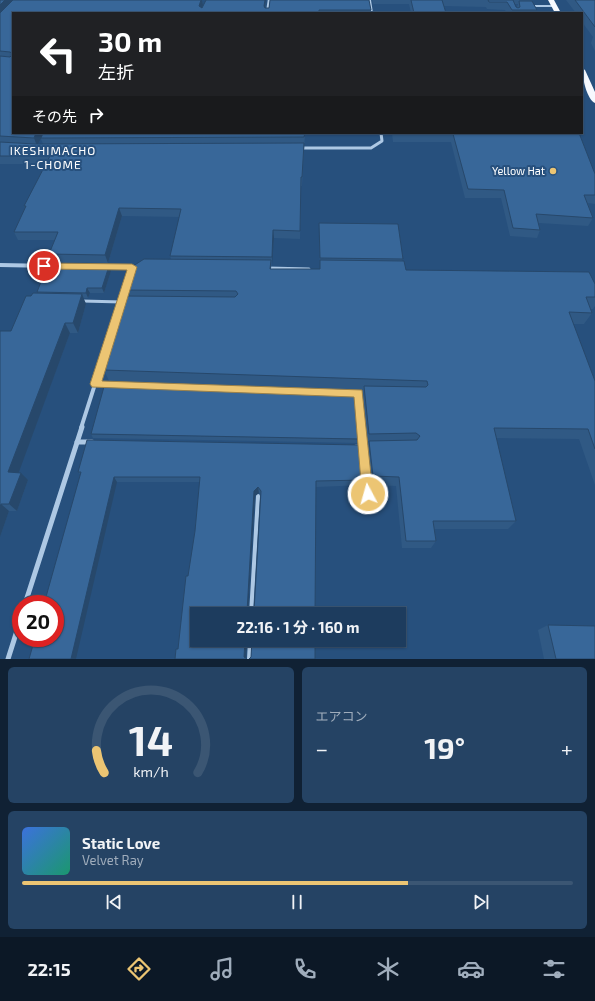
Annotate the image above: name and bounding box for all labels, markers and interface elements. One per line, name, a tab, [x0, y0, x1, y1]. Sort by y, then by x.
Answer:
text: 30 m	[98, 24, 162, 58]
icon: left	[32, 28, 84, 80]
text: 左折	[98, 61, 134, 83]
icon: right	[85, 104, 107, 126]
text: その先	[32, 107, 77, 125]
district label: IKESHIMACHO 1-CHOME	[10, 143, 96, 171]
place label: Yellow Hat	[492, 164, 545, 177]
marker: Yellow Hat	[548, 166, 558, 176]
pin	[27, 249, 61, 283]
icon: arrive	[33, 255, 55, 277]
position arrow	[347, 473, 389, 515]
speed limit sign: 20	[12, 595, 64, 647]
text: 22:16 · 1 分 · 160 m	[236, 618, 360, 636]
text: エアコン	[316, 708, 368, 724]
text: 14	[129, 714, 173, 764]
text: 19°	[424, 729, 465, 765]
text: −	[316, 735, 328, 761]
text: +	[561, 735, 573, 761]
text: km/h	[133, 763, 168, 780]
text: Static Love	[82, 834, 160, 852]
text: Velvet Ray	[82, 852, 144, 868]
icon: previous	[103, 891, 125, 913]
icon: pause	[286, 891, 308, 913]
icon: next	[470, 891, 492, 913]
icon: directions	[125, 955, 153, 983]
icon: music	[208, 955, 236, 983]
icon: phone	[291, 955, 319, 983]
icon: climate	[374, 955, 402, 983]
icon: car	[457, 955, 485, 983]
icon: filters	[540, 955, 568, 983]
text: 22:15	[27, 958, 71, 980]

